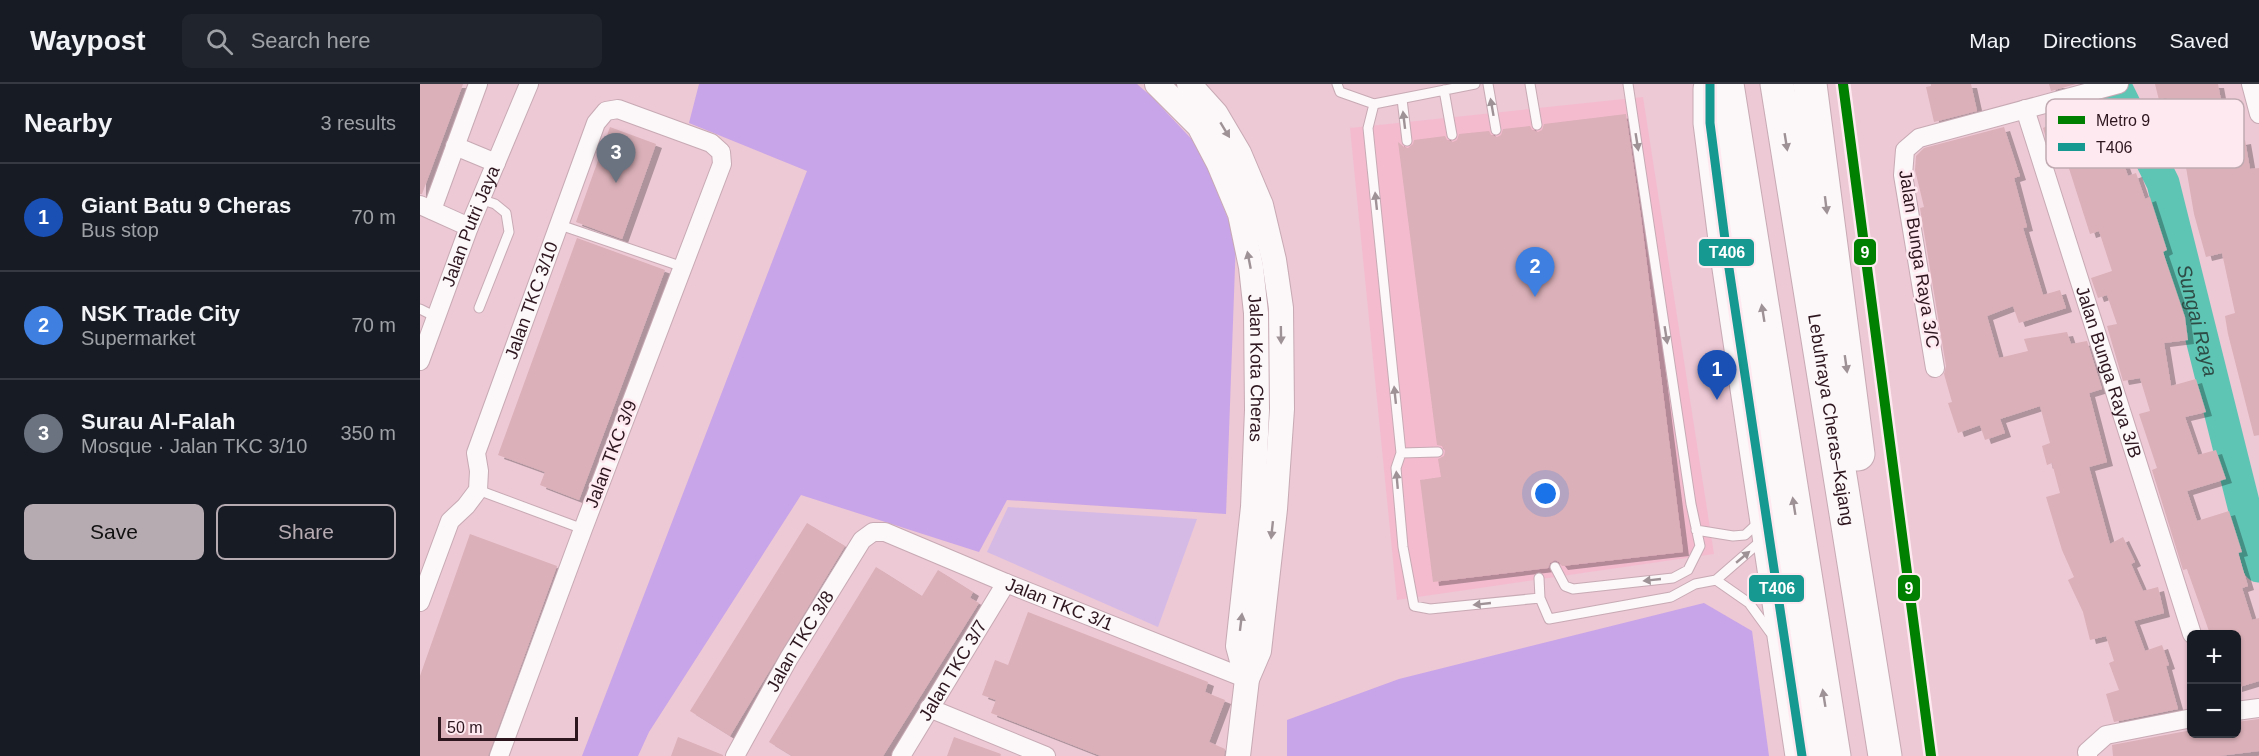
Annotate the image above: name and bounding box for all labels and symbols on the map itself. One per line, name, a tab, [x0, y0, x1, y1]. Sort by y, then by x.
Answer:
one-way arrow	[1487, 97, 1496, 116]
legend	[2046, 99, 2244, 168]
one-way arrow	[1400, 110, 1409, 129]
text: Metro 9	[2096, 112, 2150, 129]
one-way arrow	[1220, 122, 1231, 138]
one-way arrow	[1632, 132, 1641, 151]
one-way arrow	[1782, 132, 1791, 151]
pin: 3	[596, 134, 636, 183]
text: T406	[2096, 139, 2133, 156]
street label: Jalan Putri Jaya	[438, 162, 504, 289]
street label: Jalan Bunga Raya 3/C	[1895, 168, 1943, 350]
one-way arrow	[1371, 192, 1380, 211]
one-way arrow	[1821, 195, 1830, 214]
line badge: T406	[1698, 238, 1755, 267]
line badge: 9	[1853, 238, 1877, 266]
street label: Jalan TKC 3/10	[501, 239, 562, 362]
text: T406	[1709, 244, 1745, 261]
text: 9	[1861, 244, 1870, 261]
pin: 2	[1516, 248, 1554, 297]
one-way arrow	[1244, 250, 1253, 269]
water label: Sungai Raya	[2173, 262, 2222, 379]
street label: Jalan Bunga Raya 3/B	[2072, 284, 2145, 460]
street label: Jalan Kota Cheras	[1244, 293, 1267, 443]
one-way arrow	[1759, 303, 1768, 322]
street label: Lebuhraya Cheras–Kajang	[1804, 312, 1858, 527]
one-way arrow	[1661, 325, 1670, 344]
one-way arrow	[1277, 326, 1286, 345]
pin: 1	[1698, 350, 1736, 400]
one-way arrow	[1842, 355, 1851, 374]
one-way arrow	[1390, 386, 1400, 405]
street label: Jalan TKC 3/9	[581, 397, 641, 511]
one-way arrow	[1393, 471, 1402, 490]
your location	[1531, 479, 1560, 508]
one-way arrow	[1789, 496, 1798, 515]
one-way arrow	[1267, 521, 1277, 540]
one-way arrow	[1736, 552, 1751, 564]
street label: Jalan TKC 3/1	[1003, 574, 1116, 635]
line badge: T406	[1748, 574, 1805, 603]
line badge: 9	[1897, 574, 1921, 602]
one-way arrow	[1643, 575, 1662, 585]
text: T406	[1759, 580, 1795, 597]
text: 9	[1905, 580, 1914, 597]
street label: Jalan TKC 3/8	[762, 587, 838, 695]
one-way arrow	[1472, 599, 1491, 608]
one-way arrow	[1236, 612, 1246, 631]
street label: Jalan TKC 3/7	[915, 617, 991, 724]
one-way arrow	[1820, 689, 1829, 708]
scale bar	[438, 714, 578, 742]

